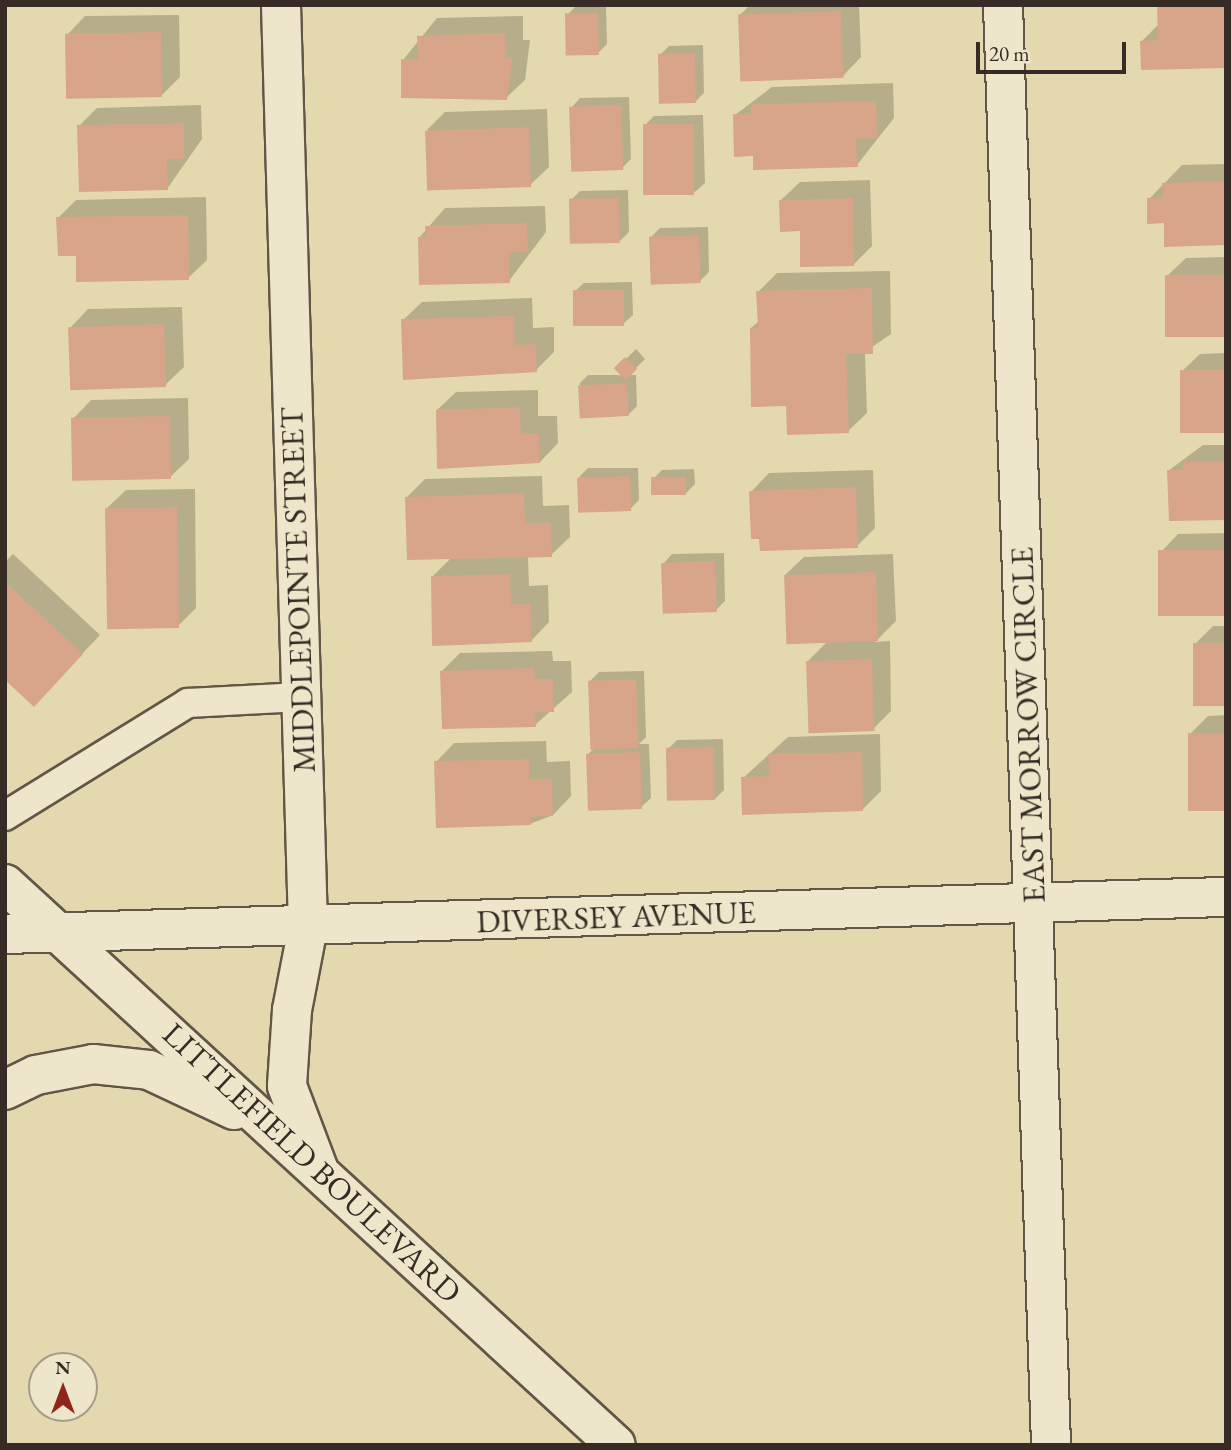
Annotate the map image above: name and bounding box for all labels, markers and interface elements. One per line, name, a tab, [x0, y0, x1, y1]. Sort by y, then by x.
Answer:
scale bar	[979, 28, 1130, 72]
text: 20 m	[989, 40, 1030, 67]
street label: MIDDLEPOINTE STREET	[272, 407, 324, 773]
street label: EAST MORROW CIRCLE	[1003, 546, 1053, 904]
street label: DIVERSEY AVENUE	[476, 893, 756, 941]
street label: LITTLEFIELD BOULEVARD	[155, 1015, 469, 1311]
north arrow	[28, 1352, 98, 1422]
text: N	[55, 1355, 71, 1380]

